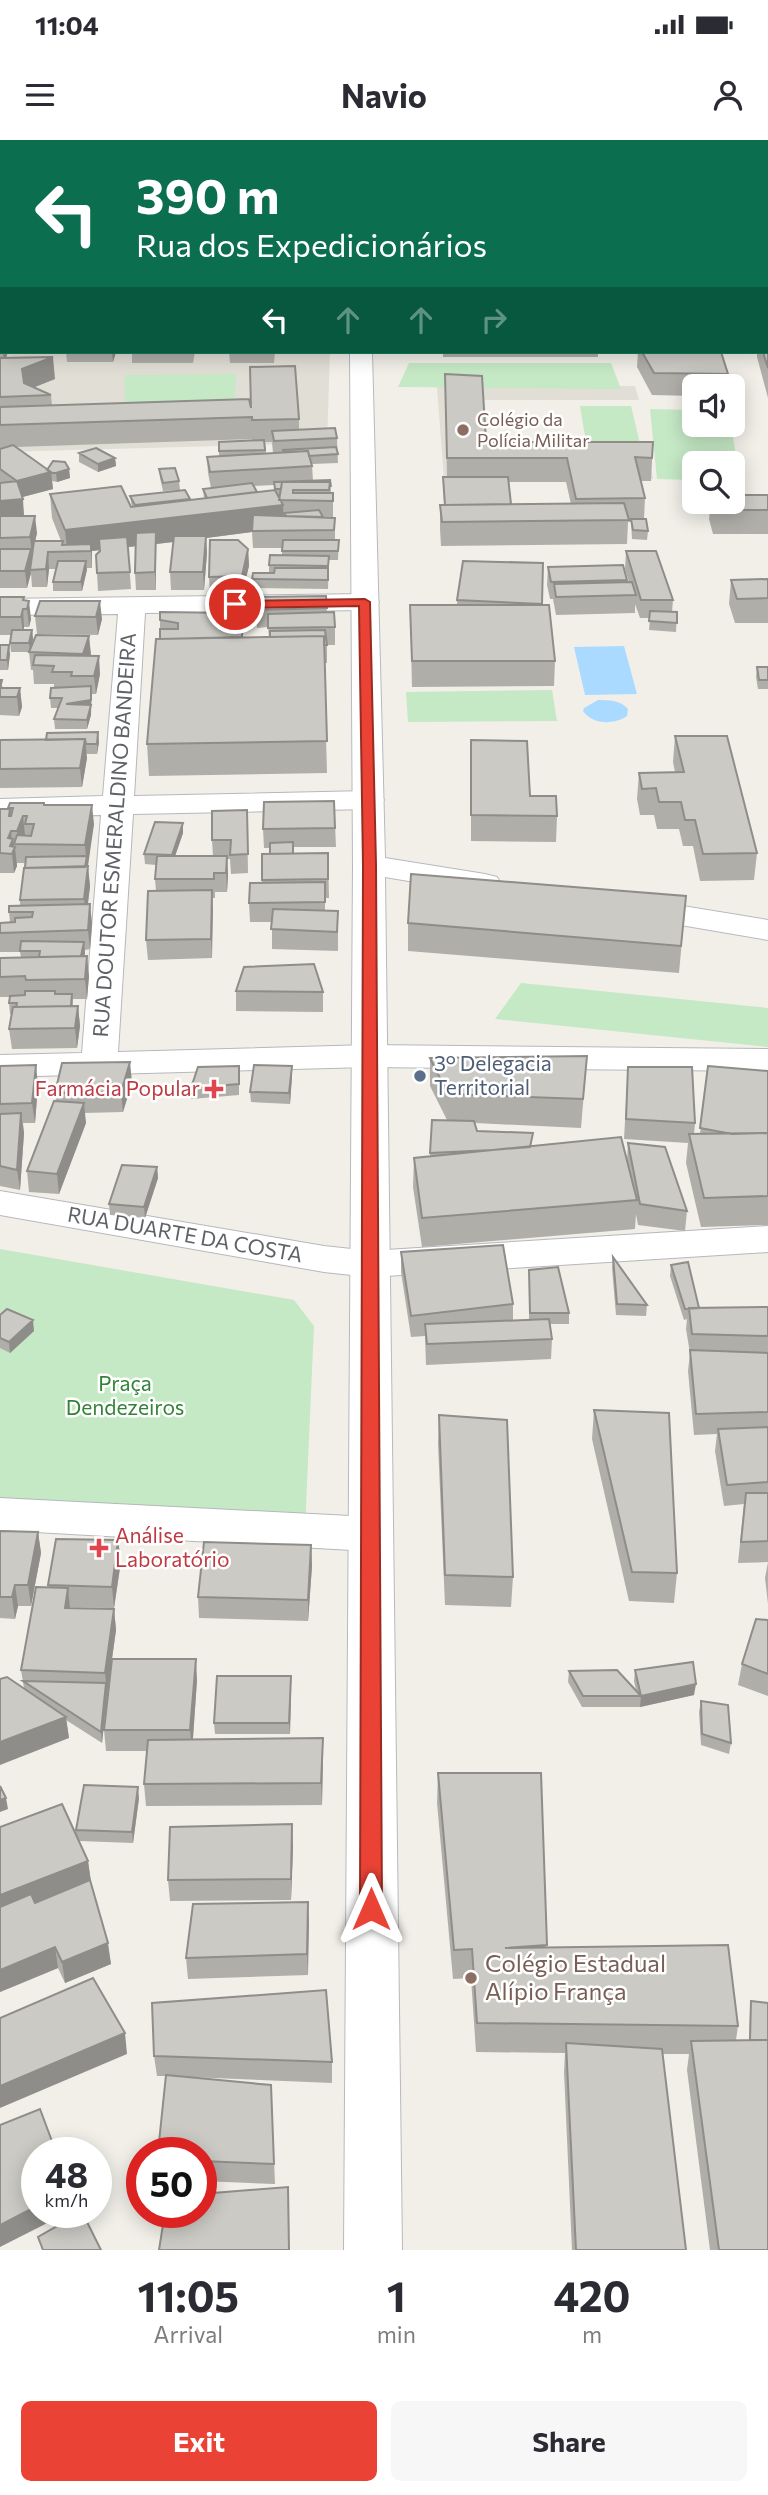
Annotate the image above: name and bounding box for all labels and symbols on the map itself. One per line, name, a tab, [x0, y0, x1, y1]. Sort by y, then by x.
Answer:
place label: Colégio da Polícia Militar	[477, 408, 589, 451]
marker: Colégio da Polícia Militar	[455, 422, 471, 438]
pin	[205, 574, 265, 634]
street label: RUA DOUTOR ESMERALDINO BANDEIRA	[87, 632, 140, 1038]
place label: 3° Delegacia Territorial	[434, 1050, 552, 1099]
marker: 3° Delegacia Territorial	[412, 1068, 428, 1084]
place label: Farmácia Popular	[35, 1075, 200, 1100]
marker: Farmácia Popular	[206, 1081, 222, 1097]
street label: RUA DUARTE DA COSTA	[66, 1201, 305, 1267]
park label: Praça Dendezeiros	[66, 1370, 184, 1419]
place label: Análise Laboratório	[115, 1522, 229, 1571]
marker: Análise Laboratório	[89, 1538, 109, 1558]
position arrow	[334, 1872, 408, 1946]
place label: Colégio Estadual Alípio França	[485, 1948, 666, 2005]
marker: Colégio Estadual Alípio França	[463, 1970, 479, 1986]
speed limit sign: 50	[126, 2137, 217, 2228]

